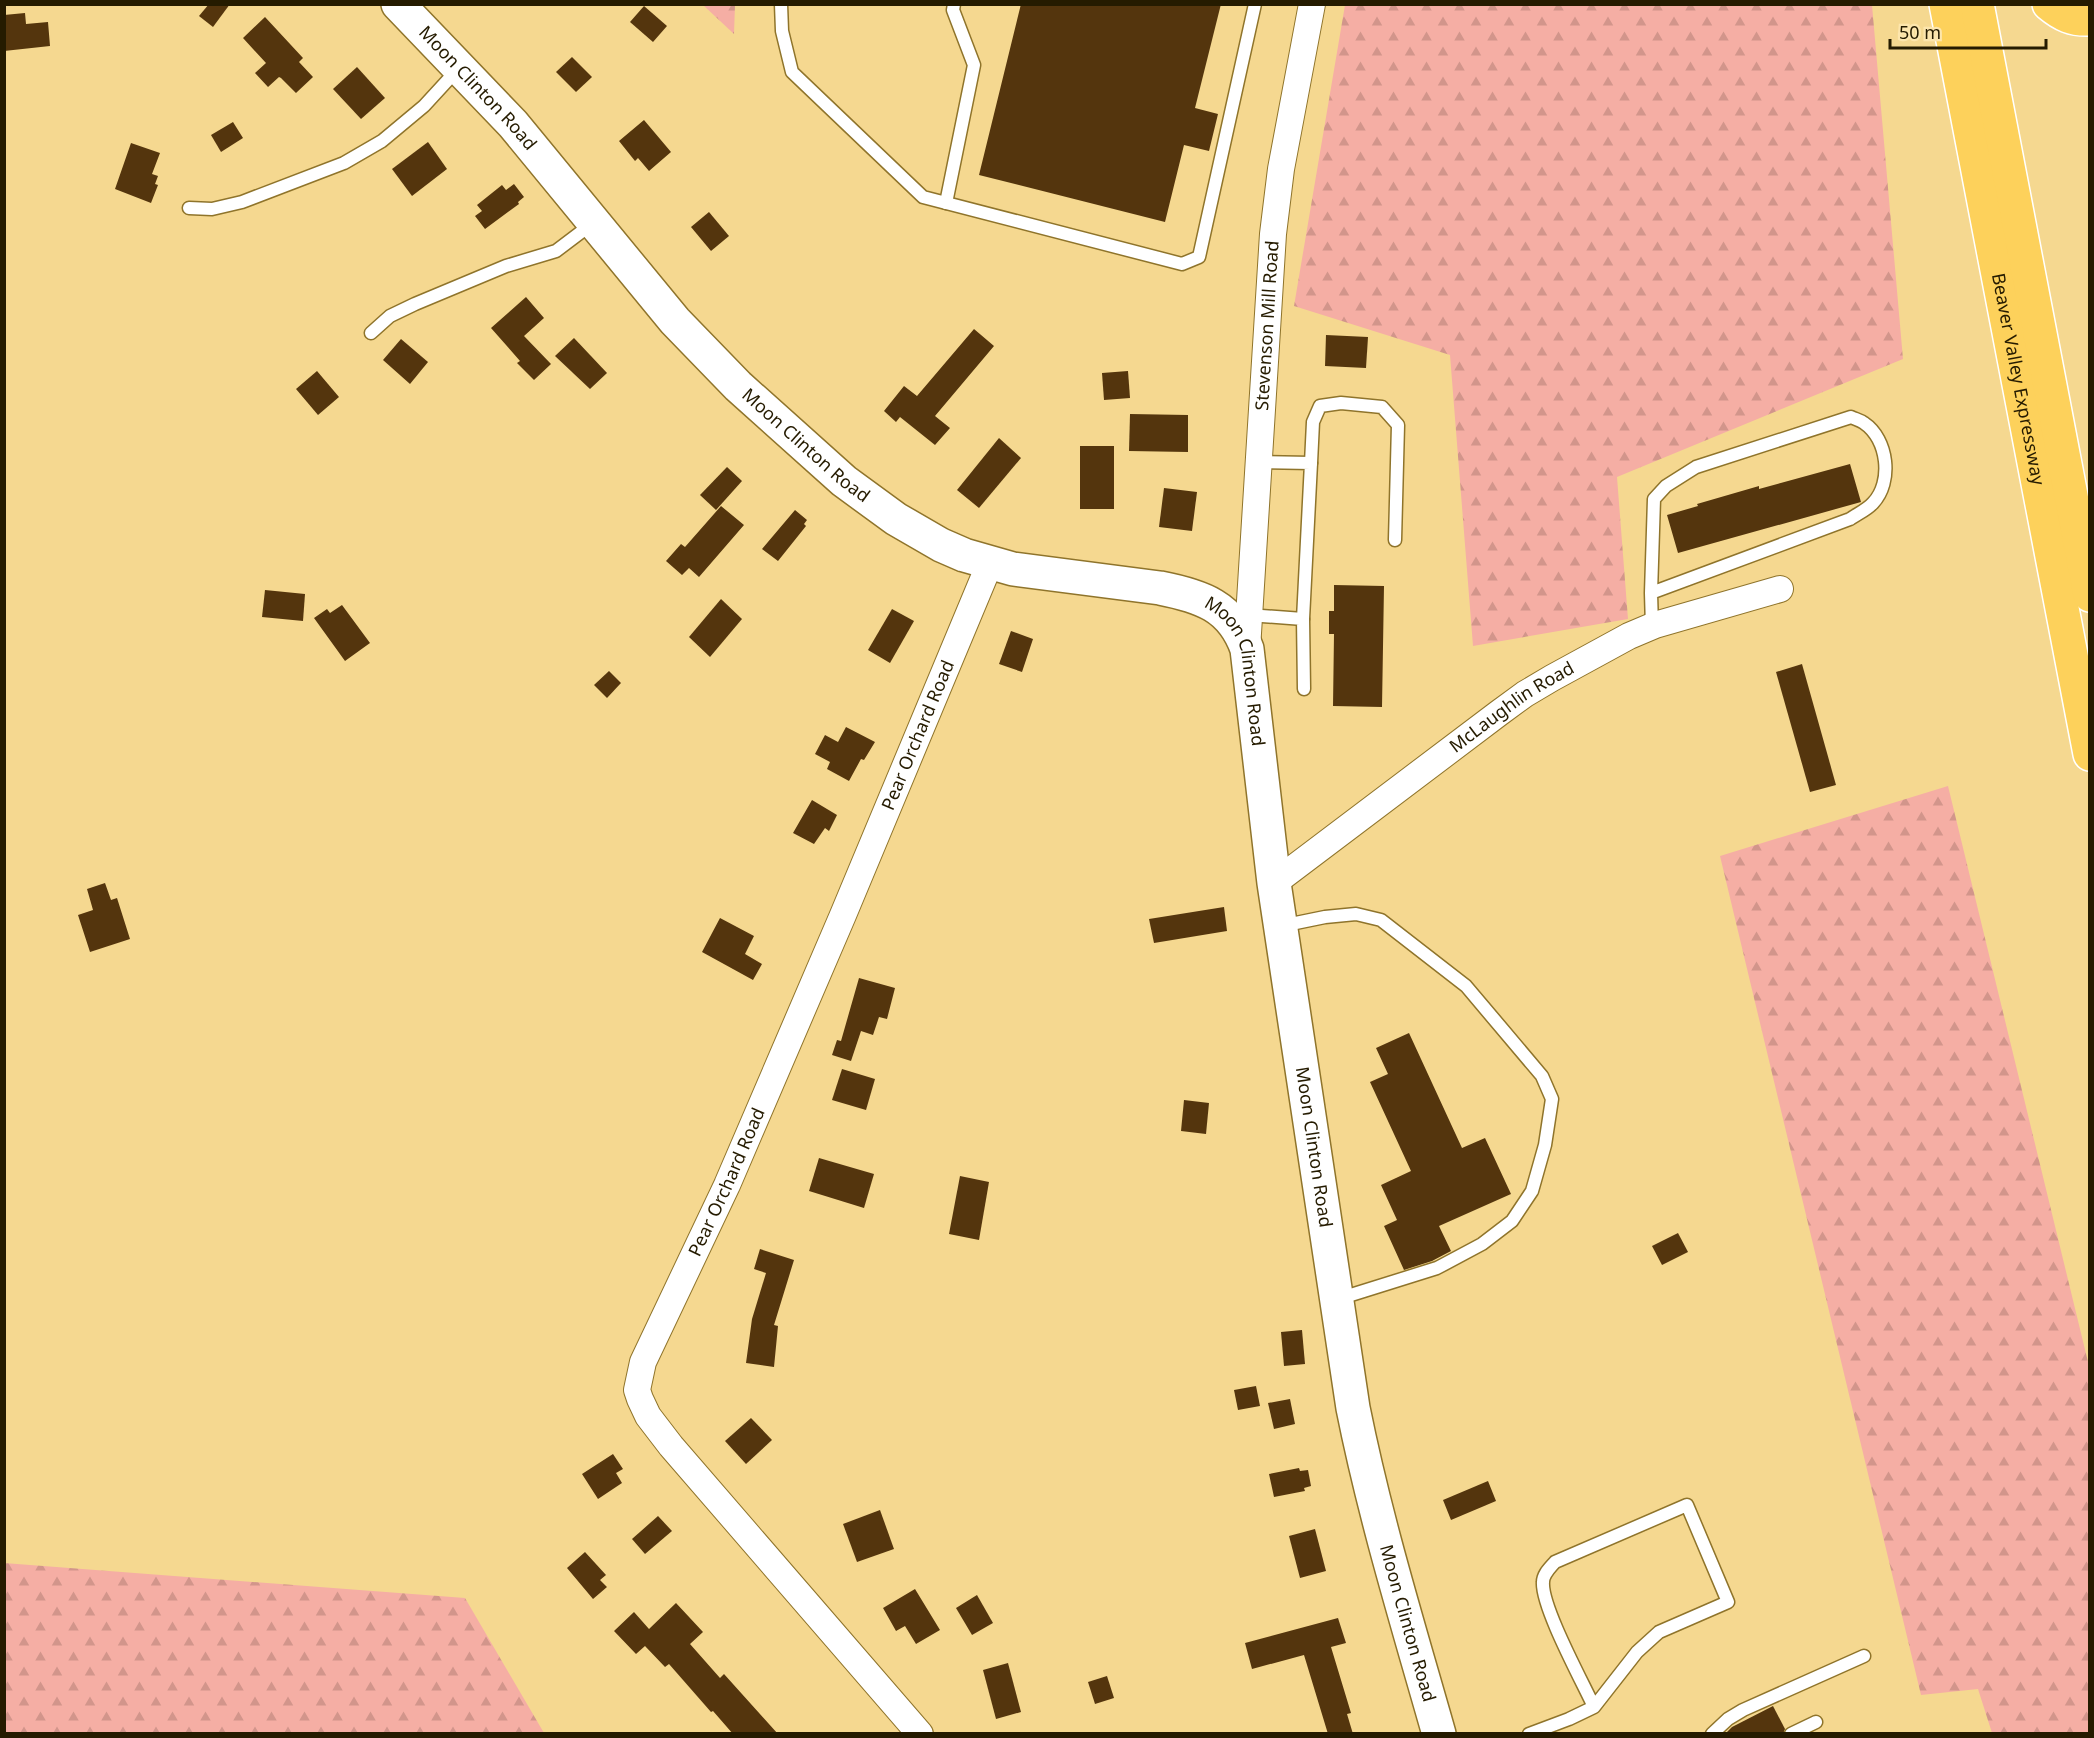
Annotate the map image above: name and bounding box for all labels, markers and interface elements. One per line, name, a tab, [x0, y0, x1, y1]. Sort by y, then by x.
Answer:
scale bar	[1890, 12, 2046, 50]
street label: Moon Clinton Road	[414, 20, 543, 155]
text: 50 m	[1899, 20, 1941, 44]
street label: Stevenson Mill Road	[1249, 240, 1284, 411]
street label: Beaver Valley Expressway	[1987, 271, 2051, 488]
street label: Moon Clinton Road	[737, 382, 875, 507]
street label: Moon Clinton Road	[1201, 590, 1271, 747]
street label: McLaughlin Road	[1444, 655, 1578, 757]
street label: Pear Orchard Road	[875, 656, 959, 814]
street label: Moon Clinton Road	[1291, 1065, 1339, 1229]
street label: Pear Orchard Road	[682, 1104, 770, 1260]
street label: Moon Clinton Road	[1375, 1542, 1442, 1704]

